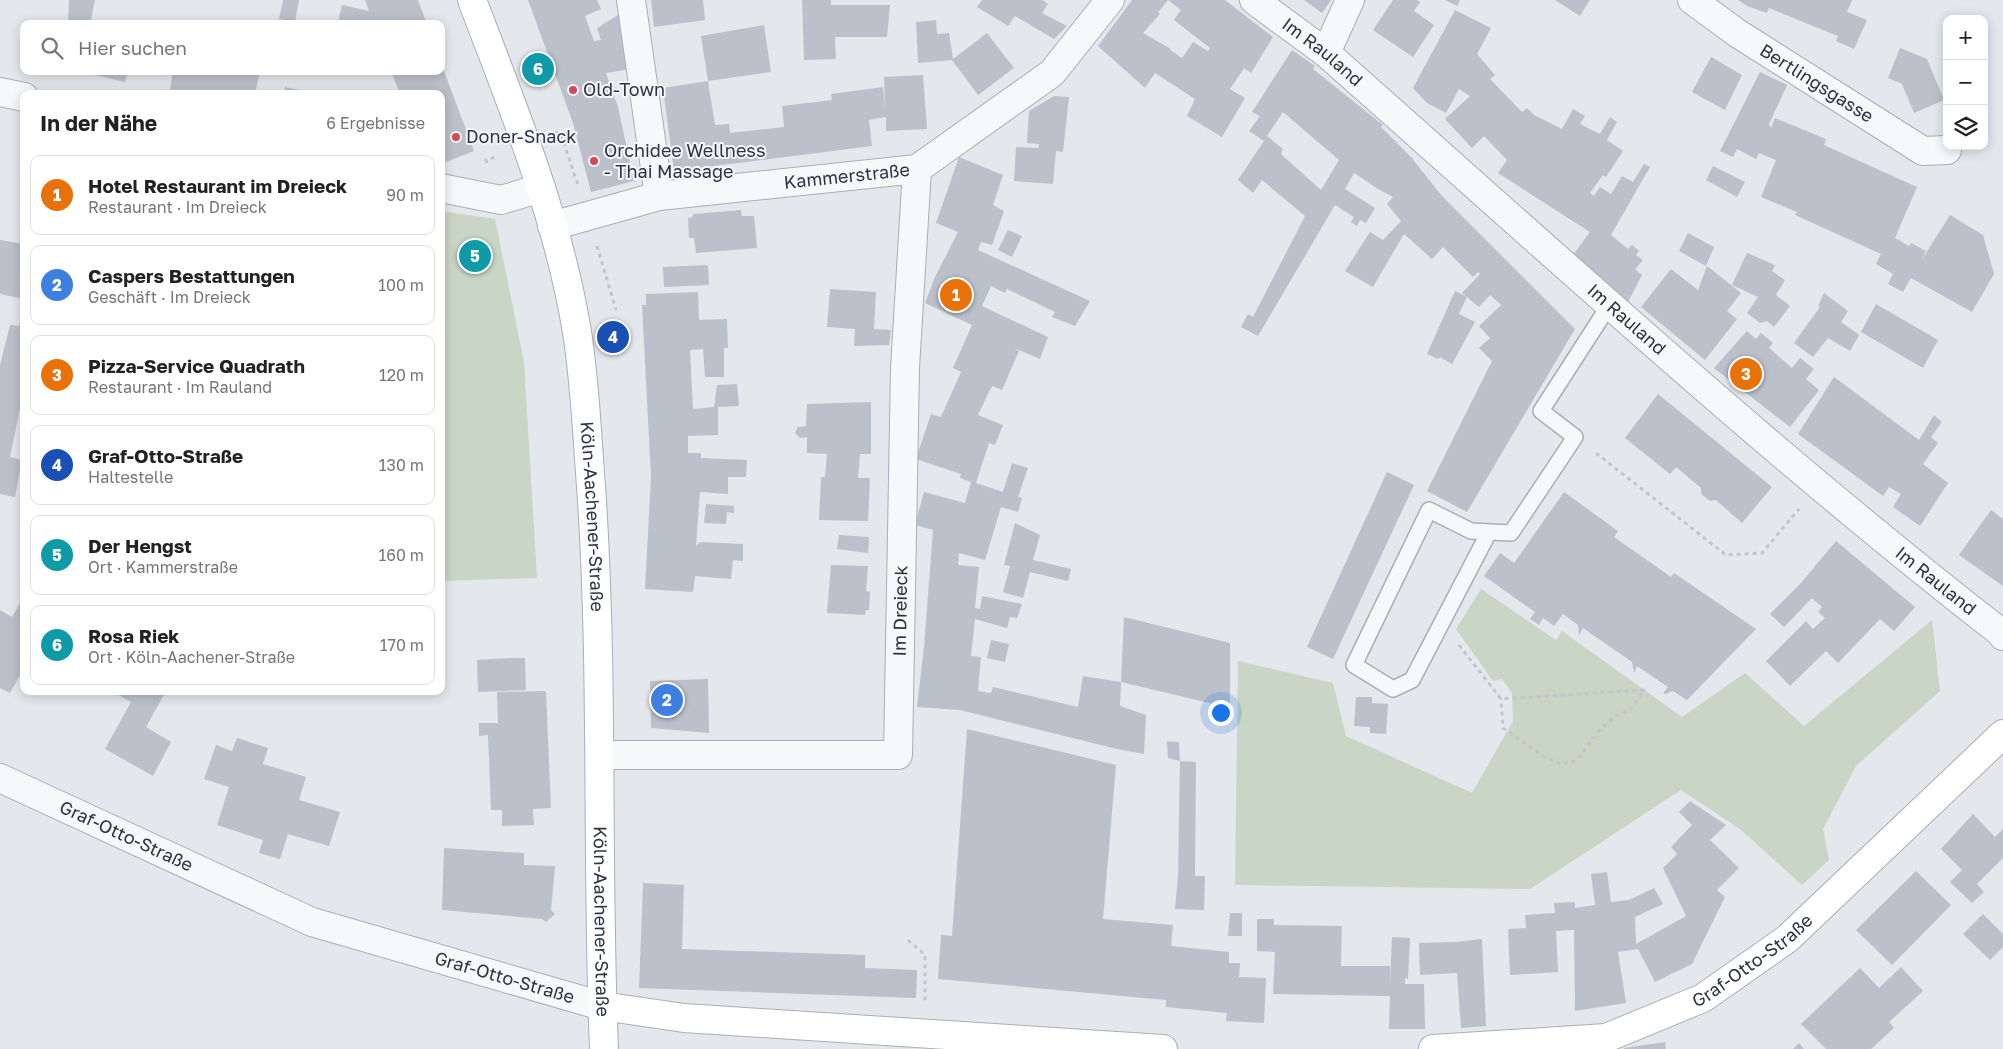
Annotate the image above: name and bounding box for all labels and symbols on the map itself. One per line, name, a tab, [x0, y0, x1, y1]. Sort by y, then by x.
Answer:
street label: Im Rauland	[1278, 12, 1368, 90]
street label: Bertlingsgasse	[1756, 38, 1878, 127]
pin: 6	[522, 50, 554, 88]
place label: Old-Town	[583, 78, 665, 100]
marker: Old-Town	[567, 84, 579, 96]
place label: Doner-Snack	[466, 125, 576, 147]
marker: Doner-Snack	[450, 131, 462, 143]
place label: Orchidee Wellness - Thai Massage	[604, 139, 765, 182]
marker: Orchidee Wellness - Thai Massage	[588, 155, 600, 167]
street label: Kammerstraße	[783, 158, 911, 193]
pin: 5	[459, 237, 491, 275]
pin: 1	[940, 276, 972, 314]
street label: Im Rauland	[1583, 278, 1671, 359]
pin: 4	[597, 318, 629, 356]
pin: 3	[1730, 355, 1762, 393]
street label: Köln-Aachener-Straße	[576, 420, 609, 612]
street label: Im Rauland	[1891, 541, 1981, 619]
street label: Im Dreieck	[888, 565, 911, 657]
pin: 2	[651, 681, 683, 719]
your location	[1208, 700, 1234, 726]
street label: Graf-Otto-Straße	[56, 795, 197, 876]
street label: Köln-Aachener-Straße	[590, 826, 615, 1017]
street label: Graf-Otto-Straße	[1689, 909, 1817, 1011]
street label: Graf-Otto-Straße	[432, 946, 577, 1007]

